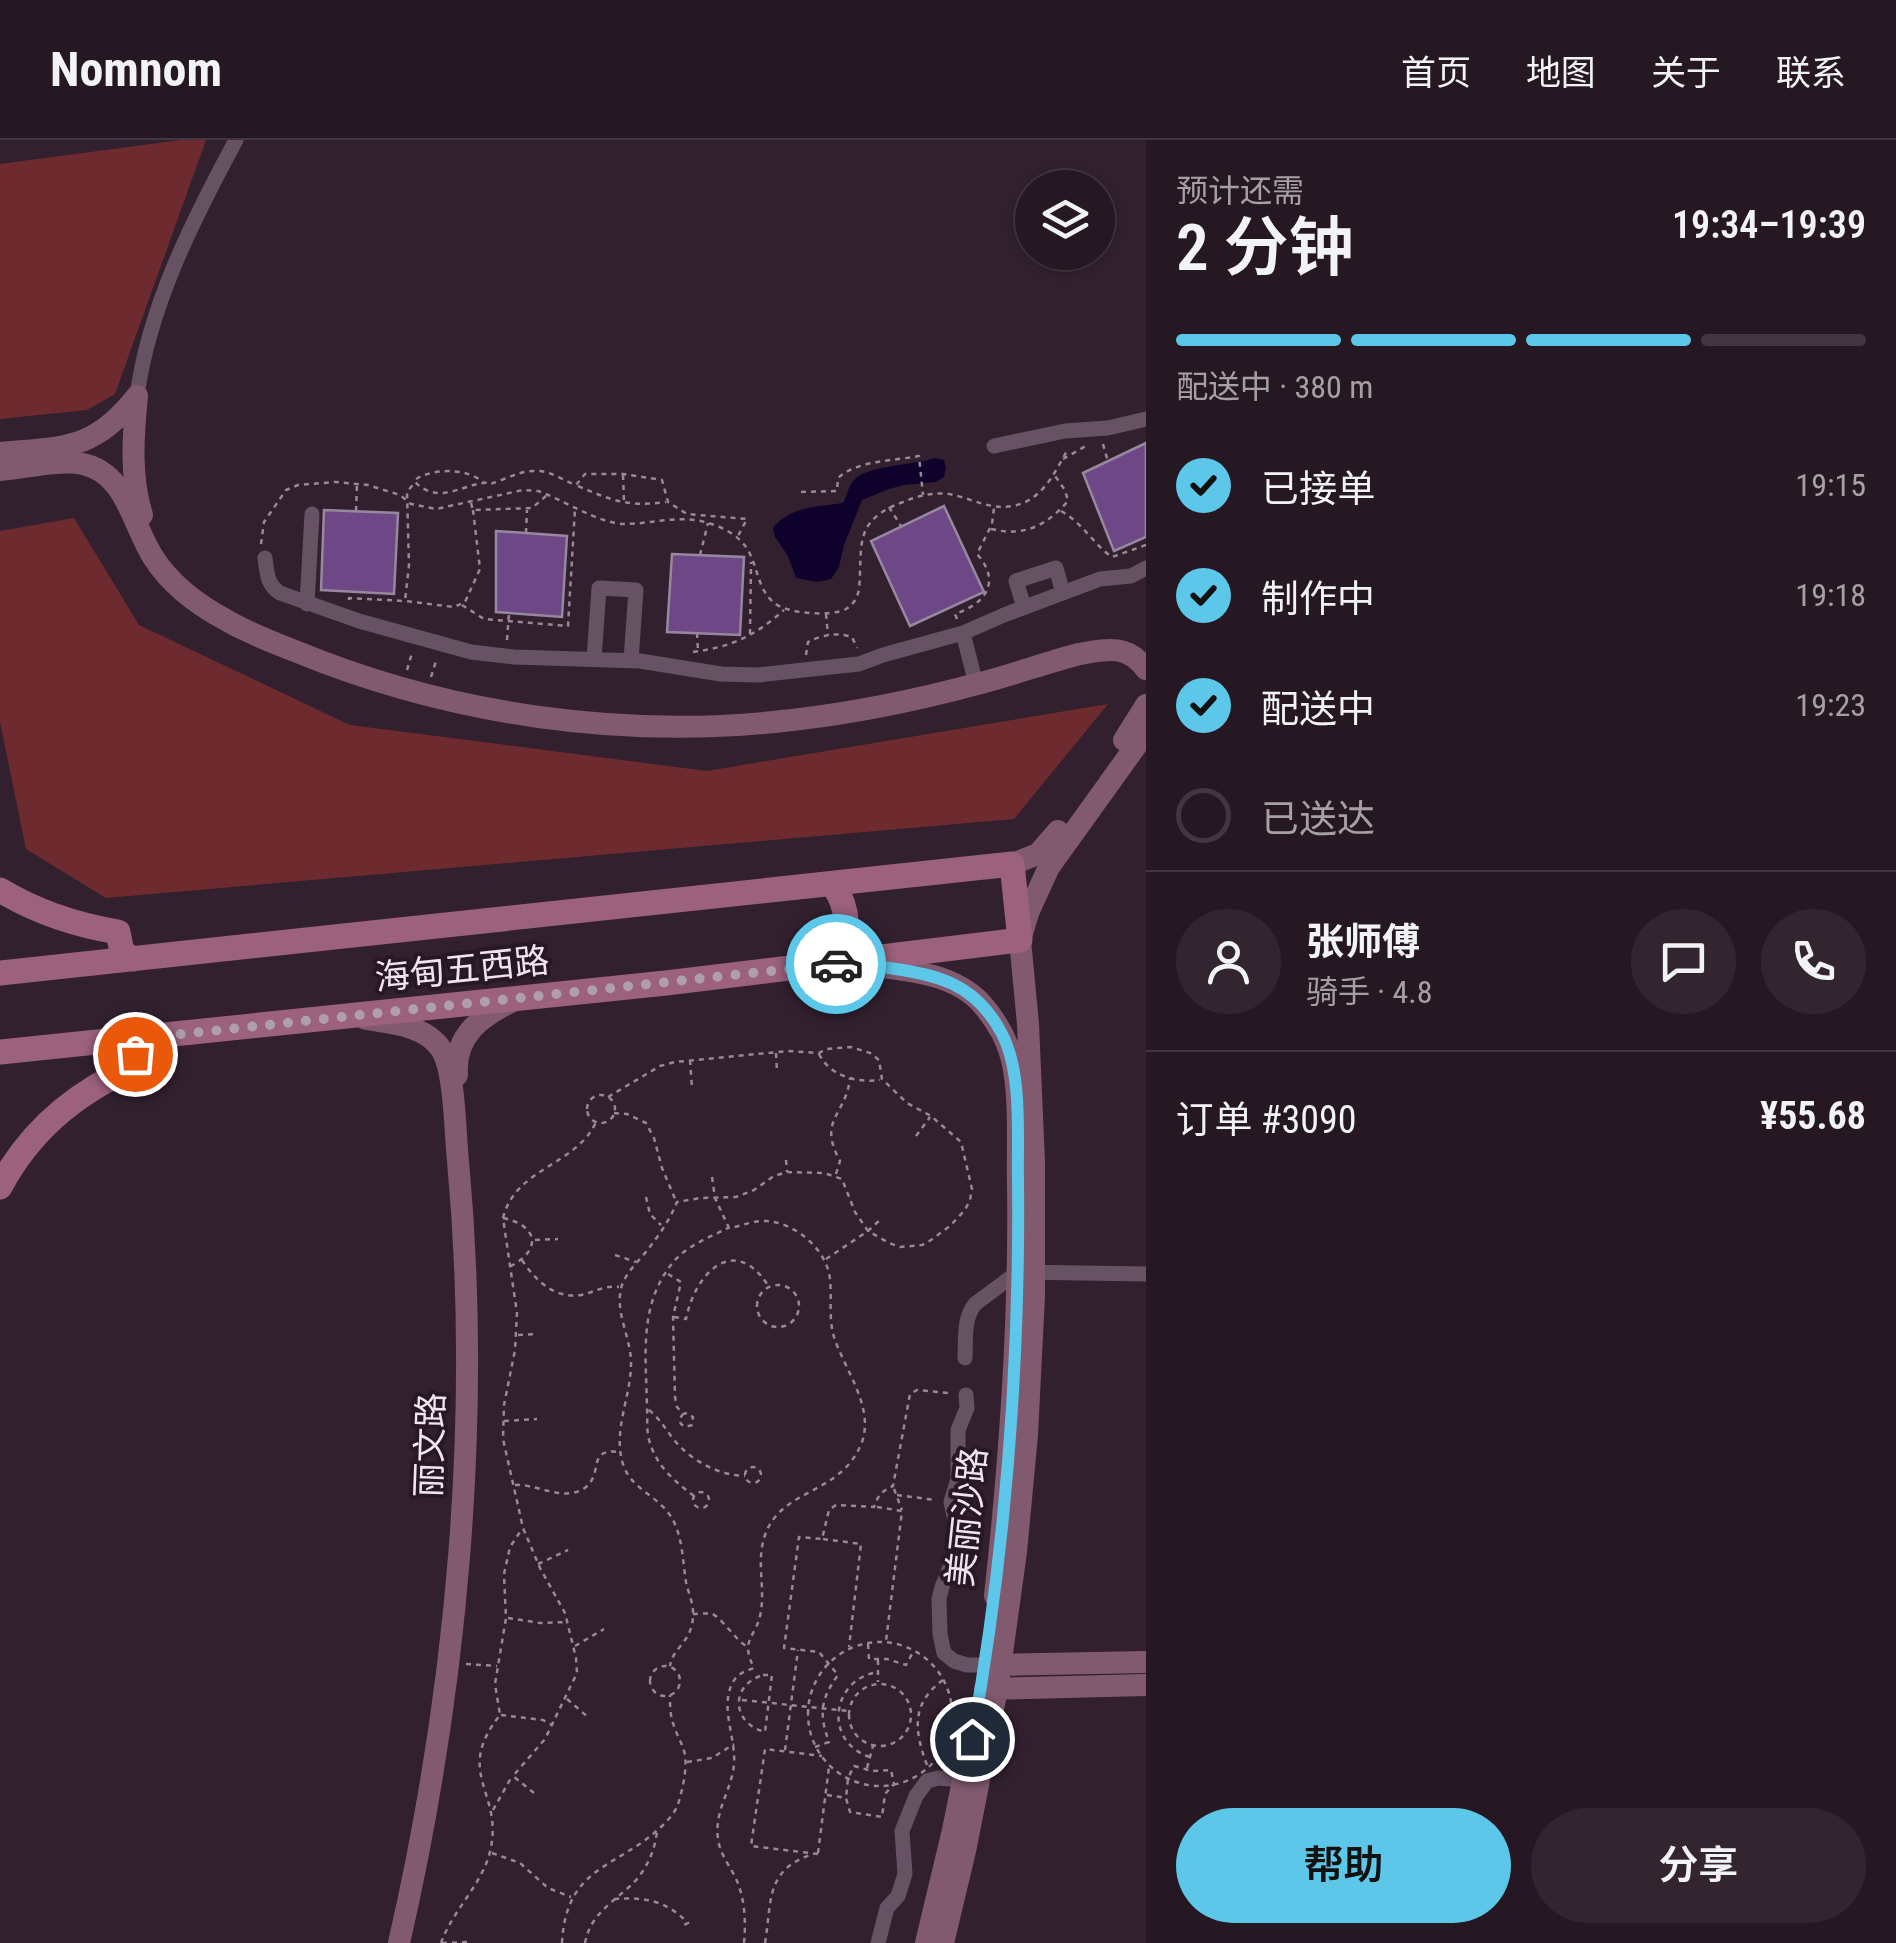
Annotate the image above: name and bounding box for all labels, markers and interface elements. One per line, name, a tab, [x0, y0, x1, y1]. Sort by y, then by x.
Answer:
text: Nomnom	[50, 41, 222, 98]
text: 首页	[1401, 53, 1471, 94]
text: 地图	[1526, 53, 1596, 94]
text: 关于	[1651, 53, 1721, 94]
text: 联系	[1776, 53, 1846, 94]
map controls	[1015, 170, 1115, 270]
button: layers	[1015, 170, 1115, 270]
text: 预计还需	[1176, 172, 1304, 210]
text: 19:34–19:39	[1672, 203, 1866, 247]
text: 2 分钟	[1176, 210, 1354, 286]
text: 配送中 · 380 m	[1176, 368, 1373, 406]
icon: check	[1176, 458, 1231, 513]
text: 19:15	[1795, 466, 1866, 504]
text: 已接单	[1261, 467, 1375, 511]
icon: check	[1176, 568, 1231, 623]
text: 19:18	[1795, 576, 1866, 614]
text: 制作中	[1261, 577, 1375, 621]
icon: check	[1176, 678, 1231, 733]
text: 19:23	[1795, 686, 1866, 724]
text: 配送中	[1261, 687, 1375, 731]
text: 已送达	[1261, 797, 1375, 841]
button: person	[1176, 909, 1281, 1014]
button: chat	[1631, 909, 1736, 1014]
button: phone	[1761, 909, 1866, 1014]
courier	[786, 914, 886, 1014]
text: 张师傅	[1306, 920, 1420, 964]
icon: car	[809, 937, 864, 992]
street label: 海甸五西路	[373, 940, 551, 999]
text: 骑手 · 4.8	[1306, 973, 1433, 1011]
pin	[93, 1012, 178, 1097]
icon: bag	[108, 1027, 163, 1082]
text: ¥55.68	[1760, 1094, 1866, 1138]
text: 订单 #3090	[1176, 1098, 1357, 1142]
street label: 丽文路	[408, 1392, 453, 1498]
street label: 美丽沙路	[940, 1445, 995, 1589]
pin	[930, 1697, 1015, 1782]
icon: home	[945, 1712, 1000, 1767]
button: 帮助	[1176, 1808, 1511, 1923]
button: 分享	[1531, 1808, 1866, 1923]

